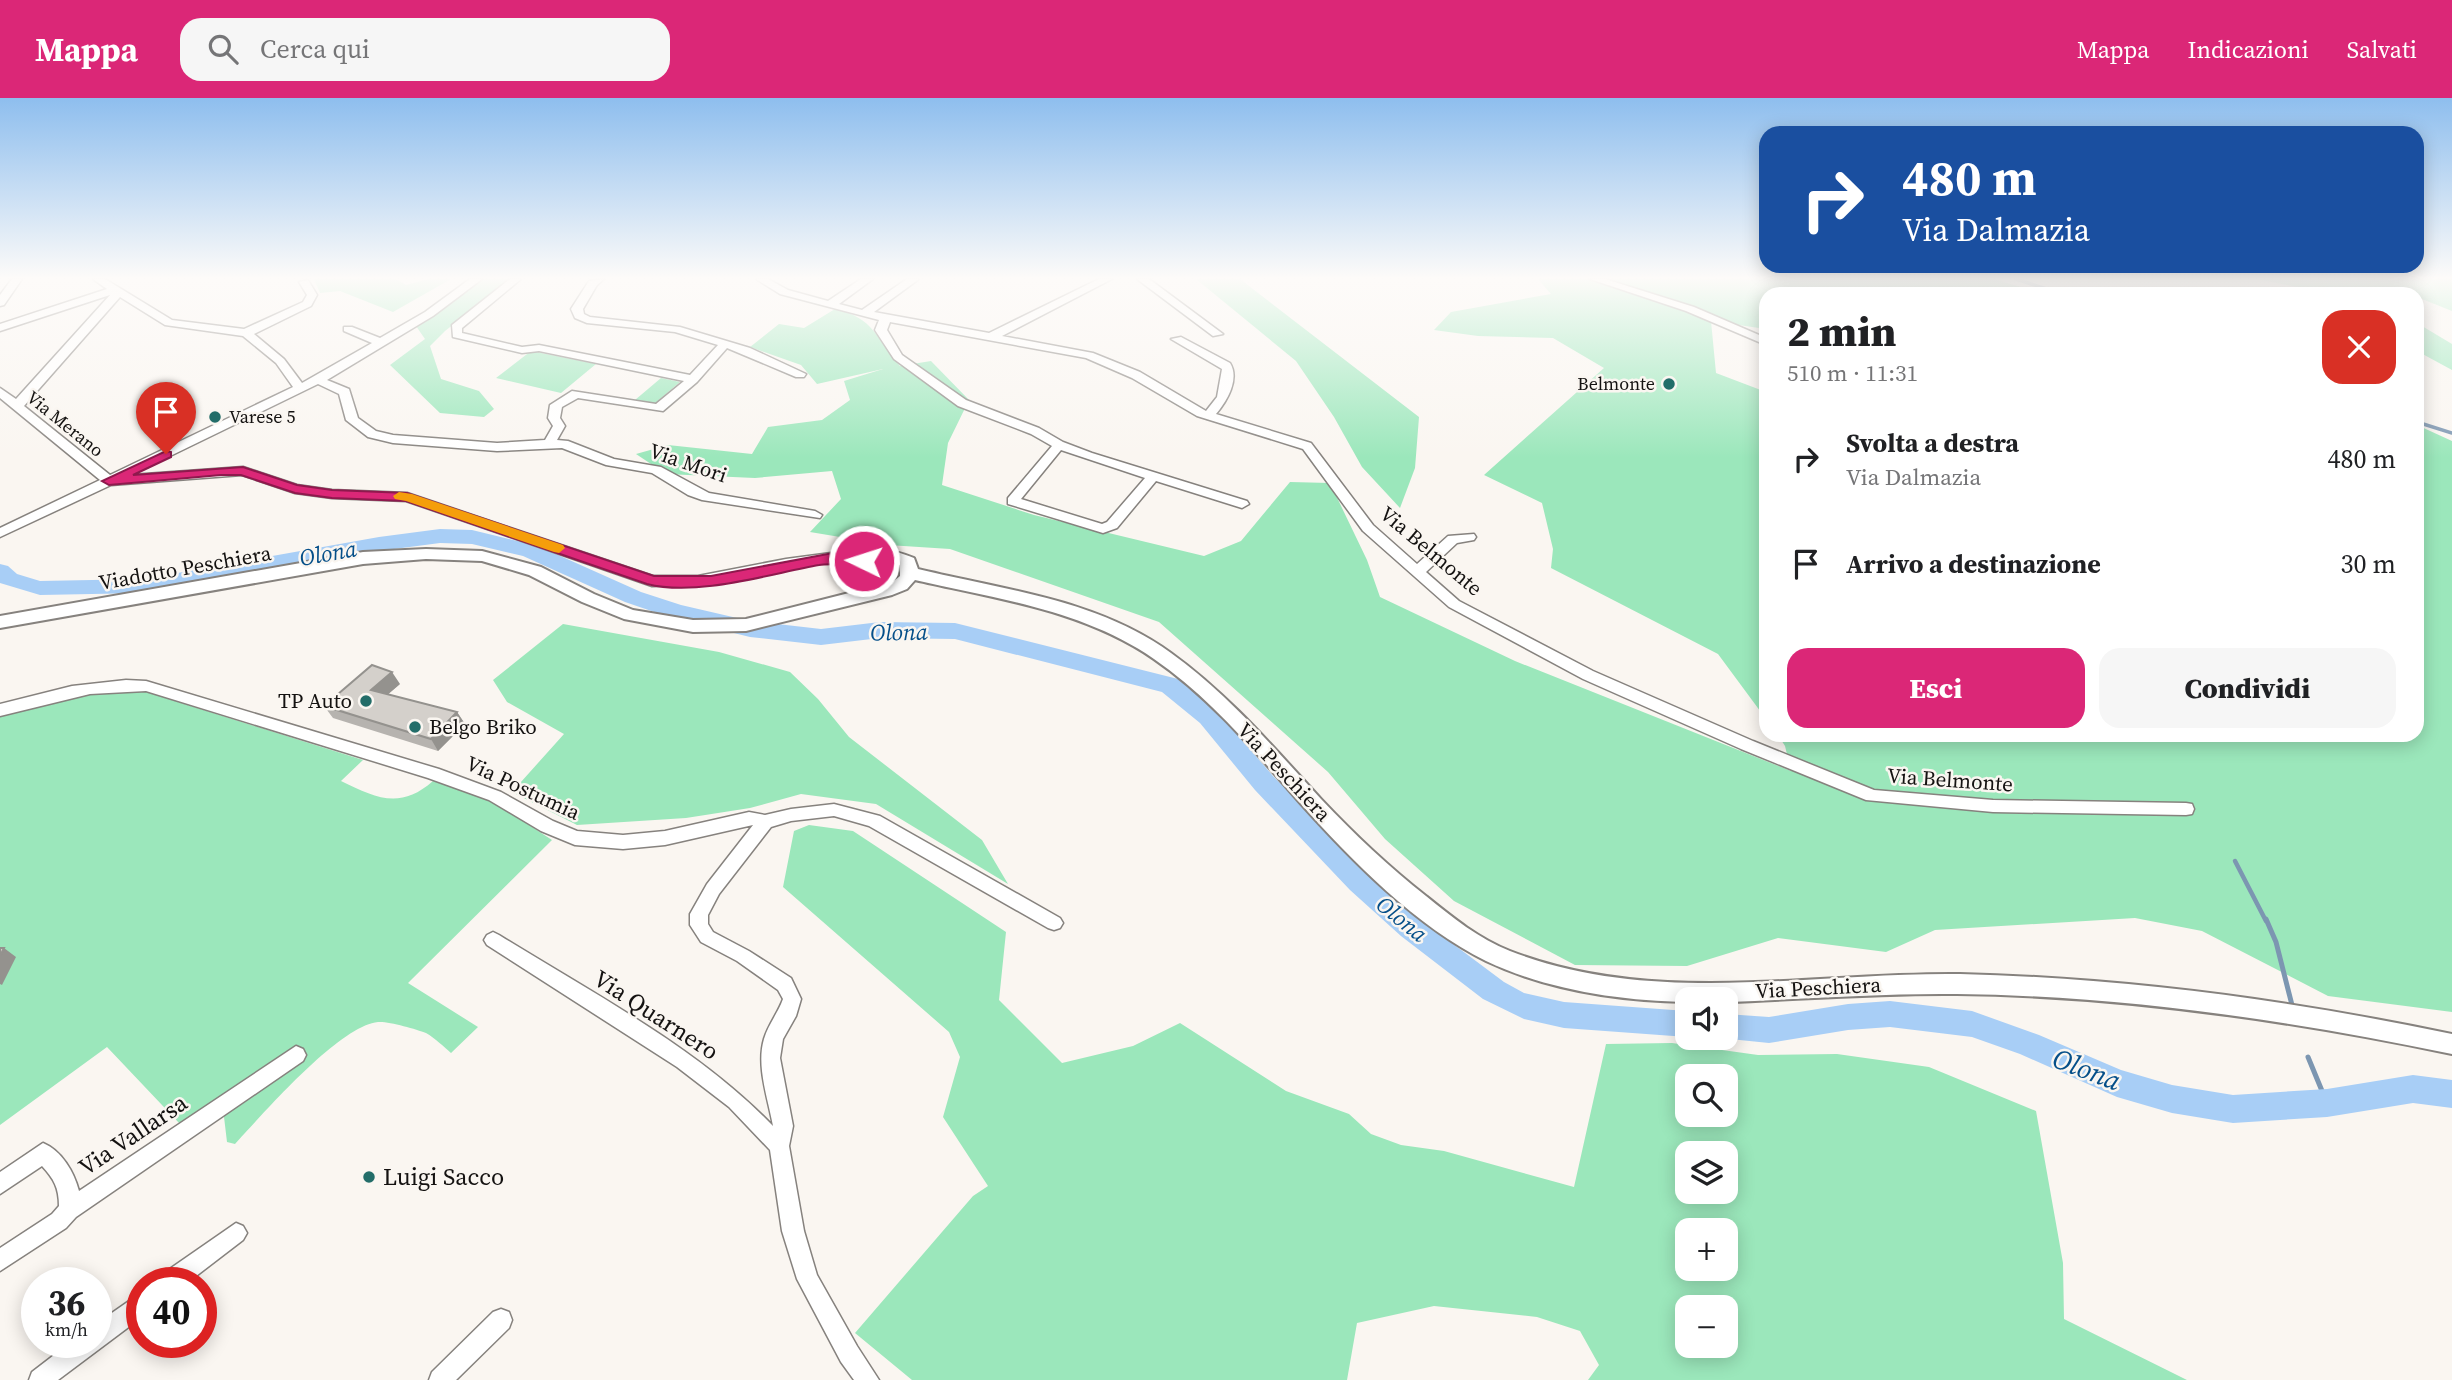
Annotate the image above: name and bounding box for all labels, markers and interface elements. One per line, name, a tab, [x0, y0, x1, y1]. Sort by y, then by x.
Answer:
search box	[180, 18, 670, 81]
text: Mappa	[35, 27, 138, 72]
icon: search	[204, 30, 242, 68]
text: Cerca qui	[260, 31, 370, 67]
text: Mappa	[2077, 33, 2150, 66]
text: Indicazioni	[2188, 33, 2309, 66]
text: Salvati	[2347, 33, 2417, 66]
text: 480 m	[1902, 144, 2037, 211]
icon: right	[1787, 154, 1878, 245]
text: Via Dalmazia	[1902, 208, 2090, 252]
text: 2 min	[1787, 302, 1897, 360]
button: close	[2322, 310, 2396, 384]
text: 510 m · 11:31	[1787, 357, 1918, 389]
place label: Belmonte	[1577, 371, 1655, 396]
marker: Belmonte	[1661, 376, 1677, 392]
pin	[136, 382, 196, 454]
street label: Via Merano	[21, 385, 109, 463]
icon: arrive	[147, 393, 185, 431]
place label: Varese 5	[229, 404, 296, 429]
marker: Varese 5	[207, 409, 223, 425]
text: Svolta a destra	[1846, 425, 2019, 461]
street label: Via Mori	[645, 436, 731, 489]
icon: right	[1787, 440, 1825, 478]
text: 480 m	[2328, 441, 2396, 477]
text: Via Dalmazia	[1846, 461, 1981, 493]
street label: Via Belmonte	[1374, 499, 1489, 602]
position arrow	[827, 524, 901, 598]
water label: Olona	[297, 532, 359, 574]
street label: Viadotto Peschiera	[96, 538, 274, 597]
icon: arrive	[1787, 545, 1825, 583]
text: Arrivo a destinazione	[1846, 546, 2101, 582]
text: 30 m	[2341, 546, 2396, 582]
water label: Olona	[870, 615, 928, 649]
button: Esci	[1787, 648, 2085, 728]
button: Condividi	[2099, 648, 2396, 728]
place label: TP Auto	[278, 686, 352, 715]
marker: TP Auto	[358, 693, 374, 709]
place label: Belgo Briko	[429, 712, 537, 741]
street label: Via Peschiera	[1231, 716, 1338, 828]
marker: Belgo Briko	[407, 719, 423, 735]
street label: Via Postumia	[461, 748, 585, 827]
street label: Via Belmonte	[1886, 761, 2014, 798]
water label: Olona	[1369, 888, 1435, 950]
street label: Via Quarnero	[587, 962, 725, 1067]
street label: Via Peschiera	[1754, 970, 1882, 1005]
map controls	[1675, 987, 1738, 1358]
button: sound	[1675, 987, 1738, 1050]
water label: Olona	[2047, 1039, 2127, 1099]
button: search	[1675, 1064, 1738, 1127]
street label: Via Vallarsa	[72, 1086, 194, 1183]
button: layers	[1675, 1141, 1738, 1204]
place label: Luigi Sacco	[383, 1160, 504, 1193]
marker: Luigi Sacco	[361, 1169, 377, 1185]
button: +	[1675, 1218, 1738, 1281]
speed limit sign: 40	[126, 1267, 217, 1358]
text: 36	[48, 1279, 85, 1327]
button: −	[1675, 1295, 1738, 1358]
text: km/h	[45, 1317, 88, 1342]

